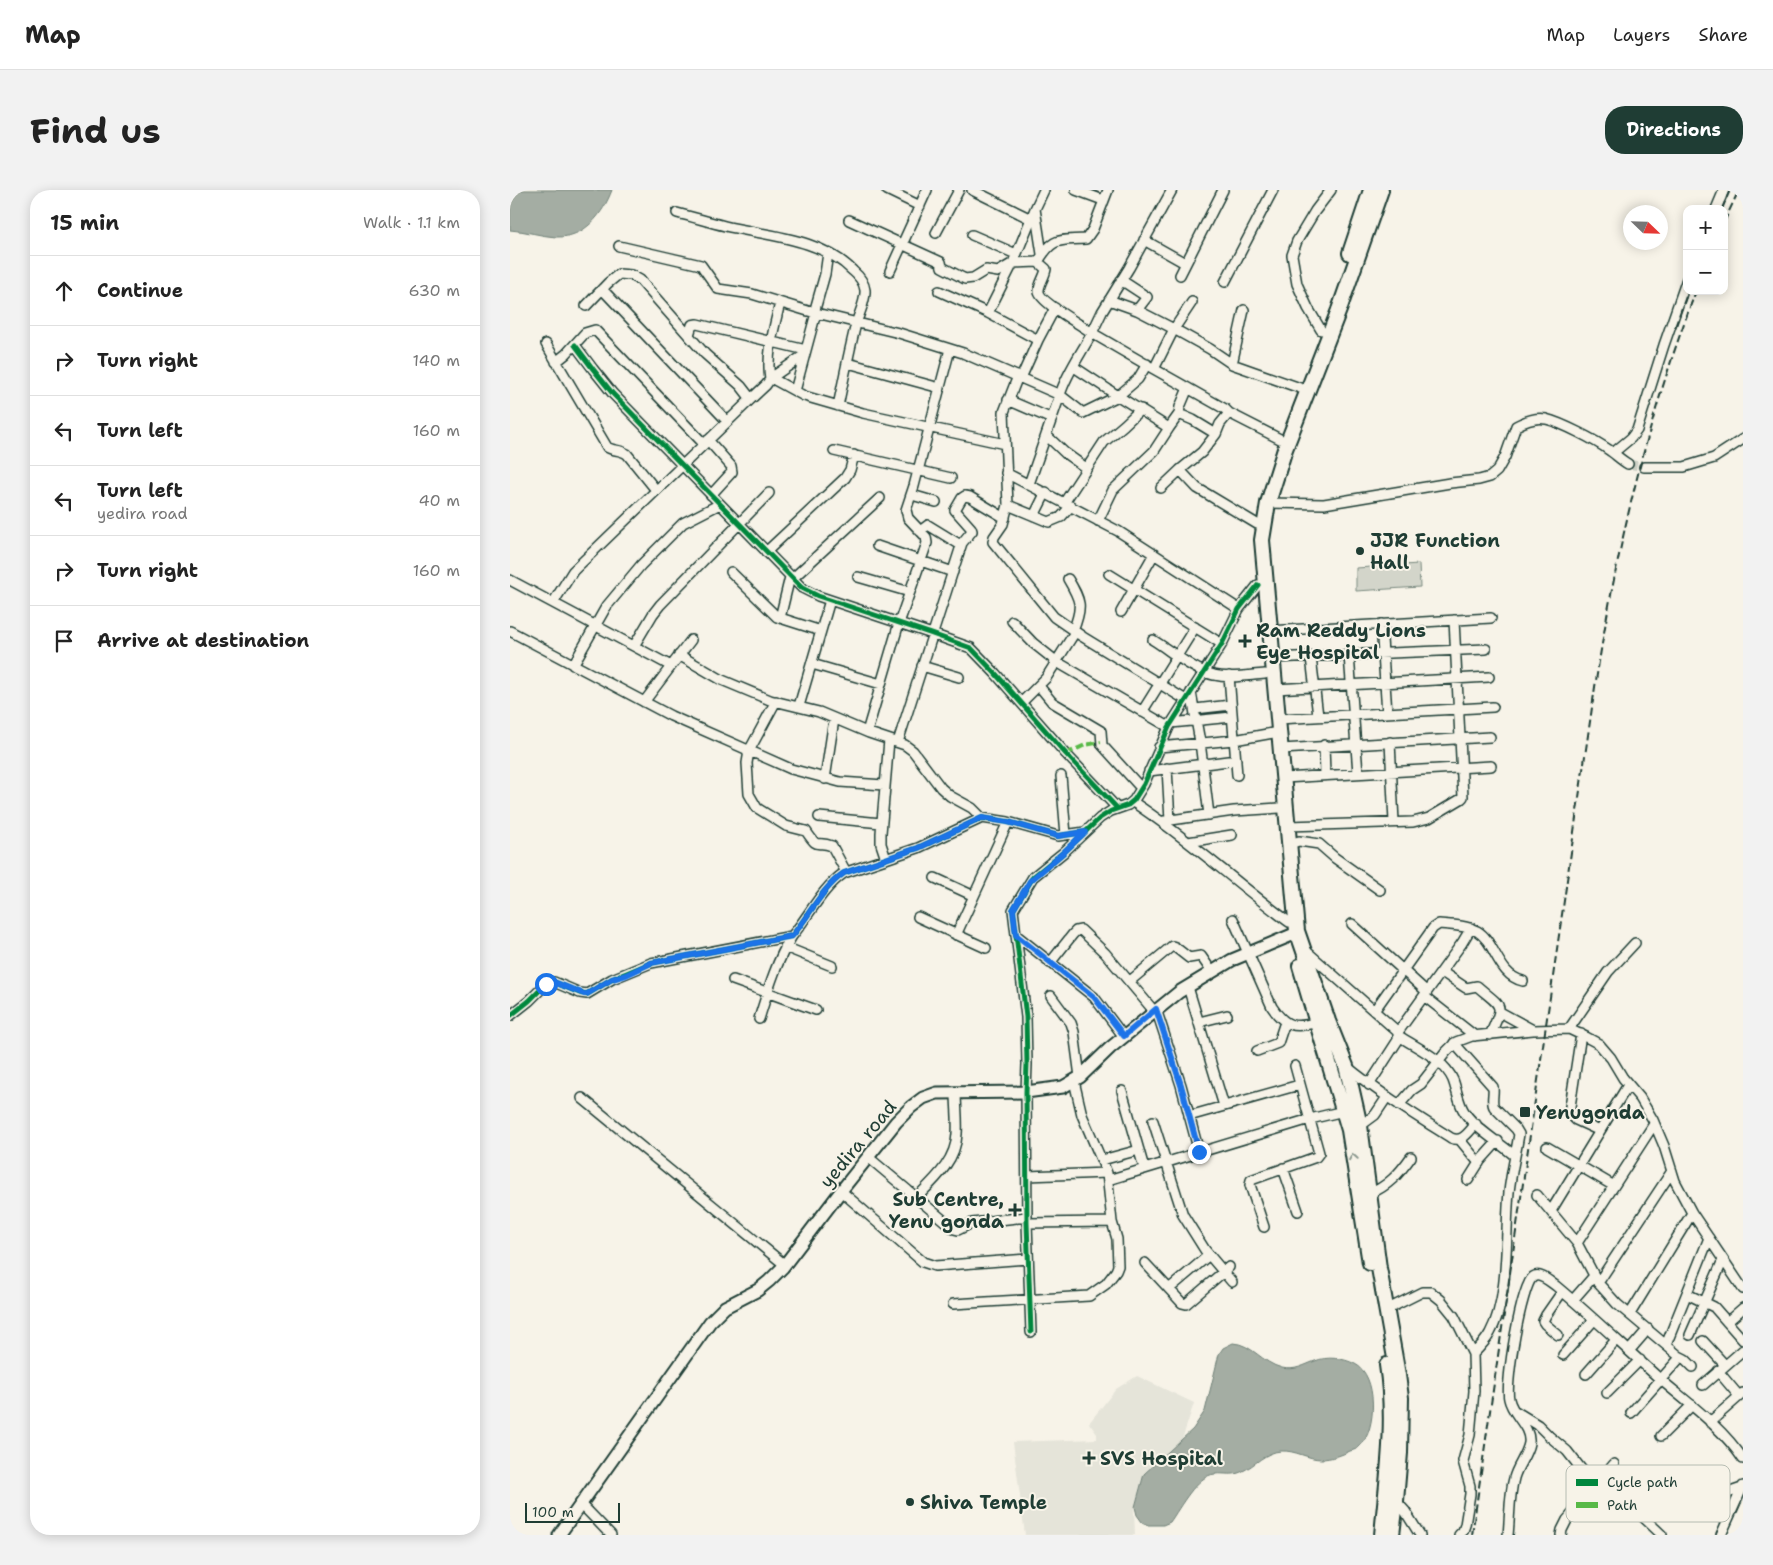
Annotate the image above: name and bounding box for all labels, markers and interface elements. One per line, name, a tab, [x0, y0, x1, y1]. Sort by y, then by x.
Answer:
text: Map	[25, 19, 81, 51]
text: Map	[1547, 23, 1585, 47]
text: Layers	[1613, 23, 1670, 47]
text: Share	[1698, 23, 1748, 47]
button: Directions	[1605, 106, 1743, 154]
text: Find us	[30, 107, 161, 154]
north arrow	[1623, 205, 1668, 250]
map controls	[1683, 205, 1728, 295]
button: +	[1683, 205, 1728, 250]
text: 15 min	[50, 209, 119, 237]
text: Walk · 1.1 km	[363, 212, 460, 233]
button: −	[1683, 250, 1728, 295]
icon: ahead	[50, 277, 78, 305]
text: Continue	[97, 278, 183, 303]
text: 630 m	[408, 280, 460, 301]
icon: right	[50, 347, 78, 375]
text: Turn right	[97, 348, 198, 373]
text: 140 m	[413, 350, 460, 371]
icon: left	[50, 417, 78, 445]
text: Turn left	[97, 418, 183, 443]
text: 160 m	[413, 420, 460, 441]
text: Turn left	[97, 478, 183, 503]
icon: left	[50, 487, 78, 515]
text: 40 m	[418, 490, 460, 511]
text: yedira road	[97, 503, 188, 524]
place label: JJR Function Hall	[1370, 528, 1500, 575]
marker: JJR Function Hall	[1354, 545, 1366, 557]
icon: right	[50, 557, 78, 585]
text: Turn right	[97, 558, 198, 583]
text: 160 m	[413, 560, 460, 581]
place label: Ram Reddy Lions Eye Hospital	[1256, 618, 1426, 665]
icon: arrive	[50, 627, 78, 655]
text: Arrive at destination	[97, 628, 309, 653]
marker: Ram Reddy Lions Eye Hospital	[1238, 634, 1252, 648]
route start	[535, 973, 558, 996]
street label: yedira road	[814, 1095, 902, 1193]
place label: Yenugonda	[1536, 1100, 1645, 1125]
marker: Yenugonda	[1518, 1105, 1532, 1119]
route end	[1188, 1141, 1211, 1164]
one-way arrow	[1349, 1153, 1359, 1162]
place label: Sub Centre, Yenu gonda	[889, 1187, 1004, 1234]
marker: Sub Centre, Yenu gonda	[1008, 1203, 1022, 1217]
place label: SVS Hospital	[1100, 1446, 1224, 1471]
marker: SVS Hospital	[1082, 1451, 1096, 1465]
legend	[1566, 1465, 1730, 1522]
text: Cycle path	[1607, 1473, 1678, 1491]
place label: Shiva Temple	[920, 1490, 1047, 1515]
marker: Shiva Temple	[904, 1496, 916, 1508]
text: Path	[1607, 1496, 1638, 1514]
scale bar	[525, 1500, 620, 1523]
text: 100 m	[532, 1503, 574, 1521]

